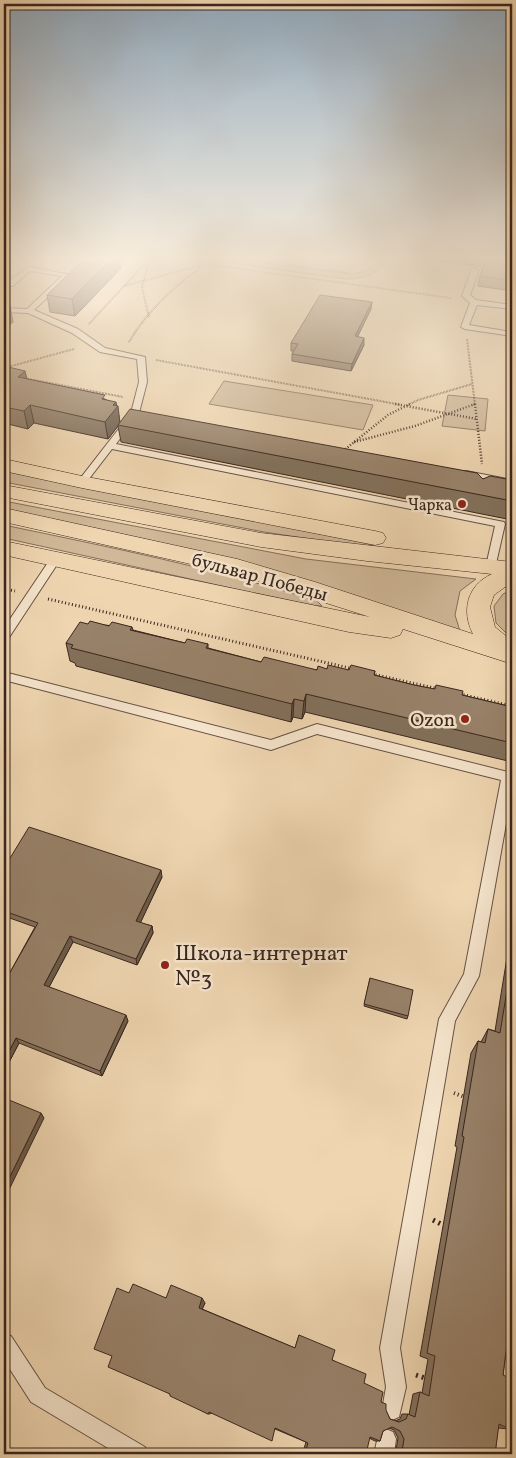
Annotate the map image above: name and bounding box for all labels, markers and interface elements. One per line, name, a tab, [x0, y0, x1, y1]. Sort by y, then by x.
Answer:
place label: Чарка	[408, 495, 452, 517]
marker: Чарка	[456, 498, 468, 510]
street label: бульвар Победы	[189, 547, 330, 609]
place label: Ozon	[410, 708, 455, 734]
marker: Ozon	[459, 713, 471, 725]
place label: Школа-интернат №3	[175, 939, 348, 995]
marker: Школа-интернат №3	[159, 959, 171, 971]

